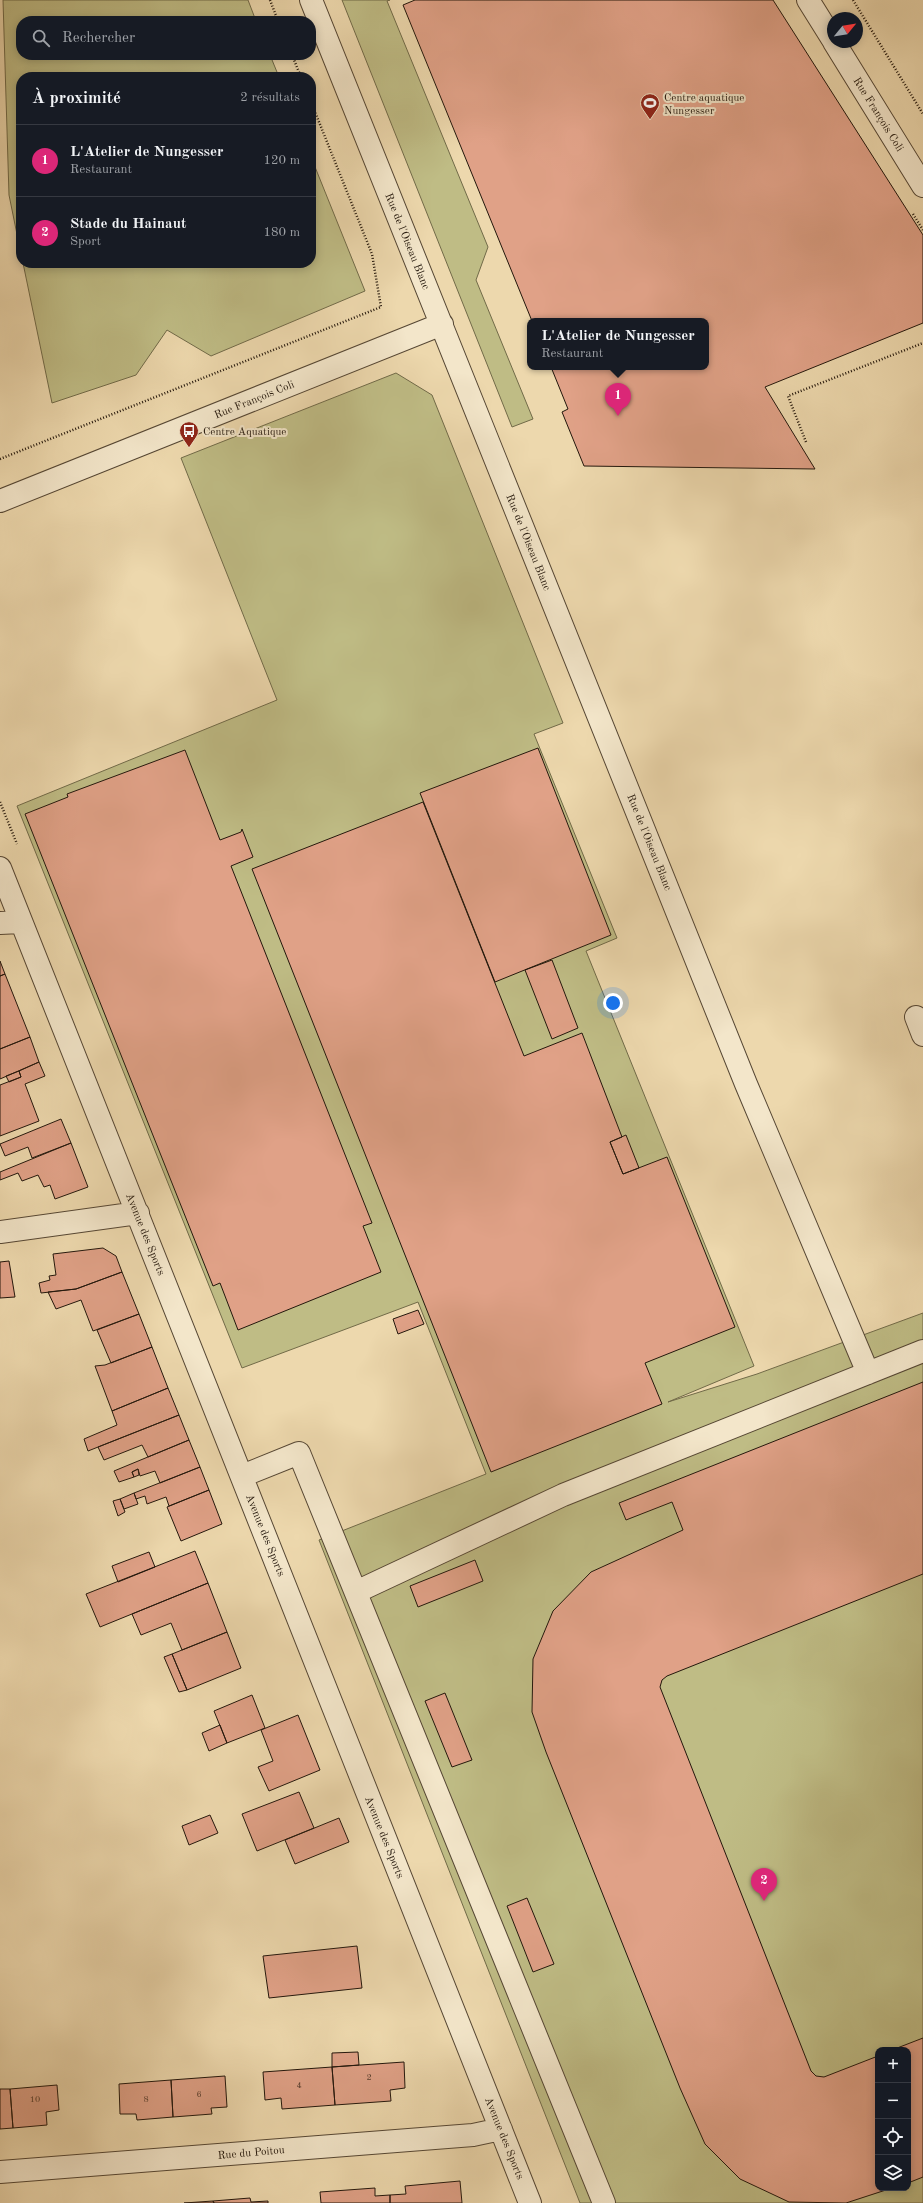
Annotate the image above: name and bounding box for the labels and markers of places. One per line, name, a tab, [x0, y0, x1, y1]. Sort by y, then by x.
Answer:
sports icon: Centre aquatique Nungesser	[639, 92, 661, 120]
place label: Centre aquatique Nungesser	[664, 93, 744, 117]
pin: 1	[605, 383, 631, 416]
bus stop icon: Centre Aquatique	[178, 420, 200, 448]
place label: Centre Aquatique	[203, 427, 286, 438]
pin: 2	[751, 1868, 777, 1901]

